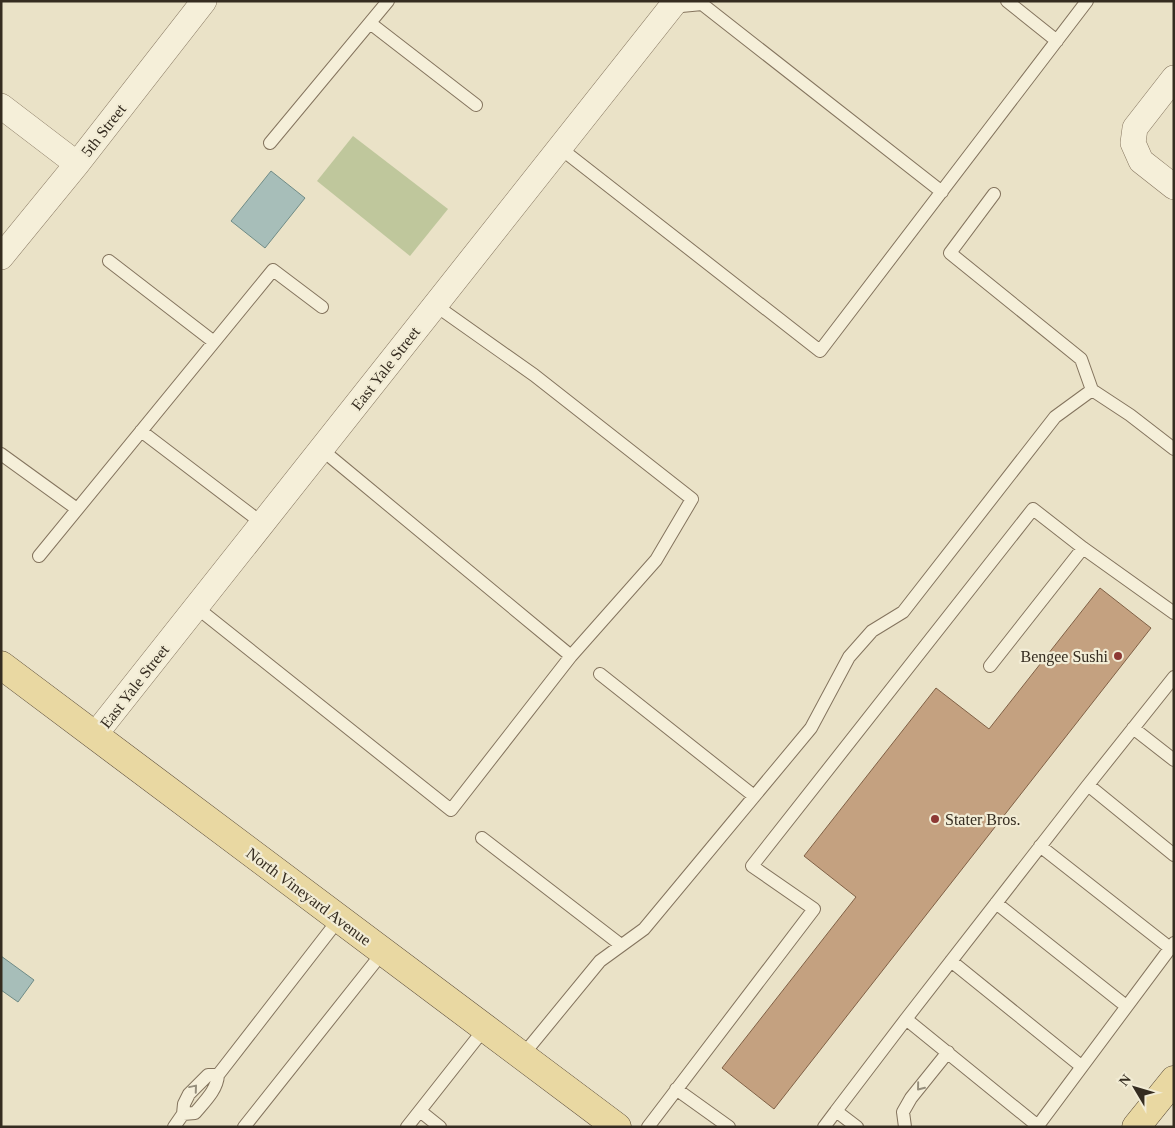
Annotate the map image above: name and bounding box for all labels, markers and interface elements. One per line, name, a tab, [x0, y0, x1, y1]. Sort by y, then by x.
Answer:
street label: 5th Street	[78, 100, 129, 160]
street label: East Yale Street	[348, 323, 423, 413]
street label: East Yale Street	[97, 641, 172, 731]
place label: Bengee Sushi	[1020, 648, 1109, 666]
marker: Bengee Sushi	[1112, 650, 1124, 662]
place label: Stater Bros.	[945, 811, 1021, 828]
marker: Stater Bros.	[929, 813, 941, 825]
street label: North Vineyard Avenue	[243, 844, 374, 950]
north arrow	[1110, 1063, 1160, 1113]
text: N	[1116, 1072, 1134, 1089]
one-way arrow	[917, 1081, 925, 1090]
one-way arrow	[189, 1085, 198, 1094]

